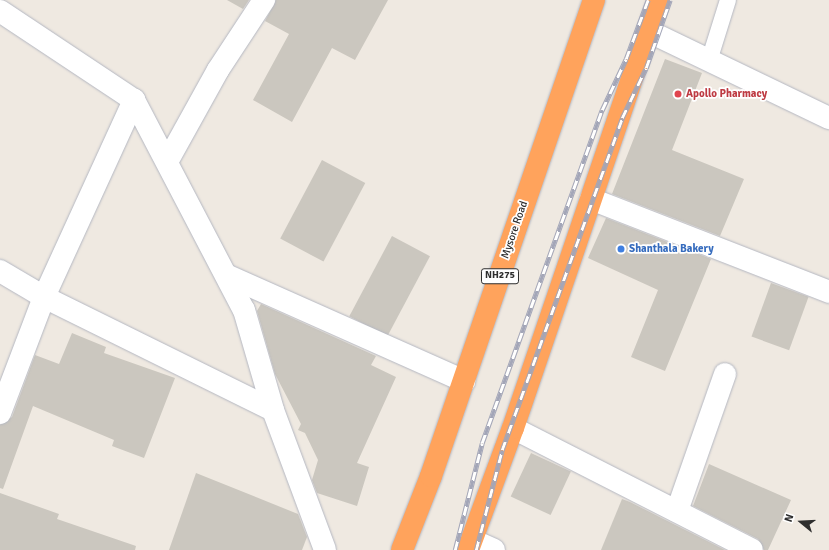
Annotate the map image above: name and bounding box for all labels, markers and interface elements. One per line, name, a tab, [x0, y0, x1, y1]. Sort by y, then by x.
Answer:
place label: Apollo Pharmacy	[686, 87, 767, 101]
marker: Apollo Pharmacy	[673, 89, 683, 99]
street label: Mysore Road	[499, 200, 531, 260]
place label: Shanthala Bakery	[629, 242, 714, 256]
marker: Shanthala Bakery	[616, 244, 626, 254]
road number: NH275	[480, 268, 520, 284]
north arrow	[781, 502, 821, 542]
text: N	[782, 512, 796, 524]

